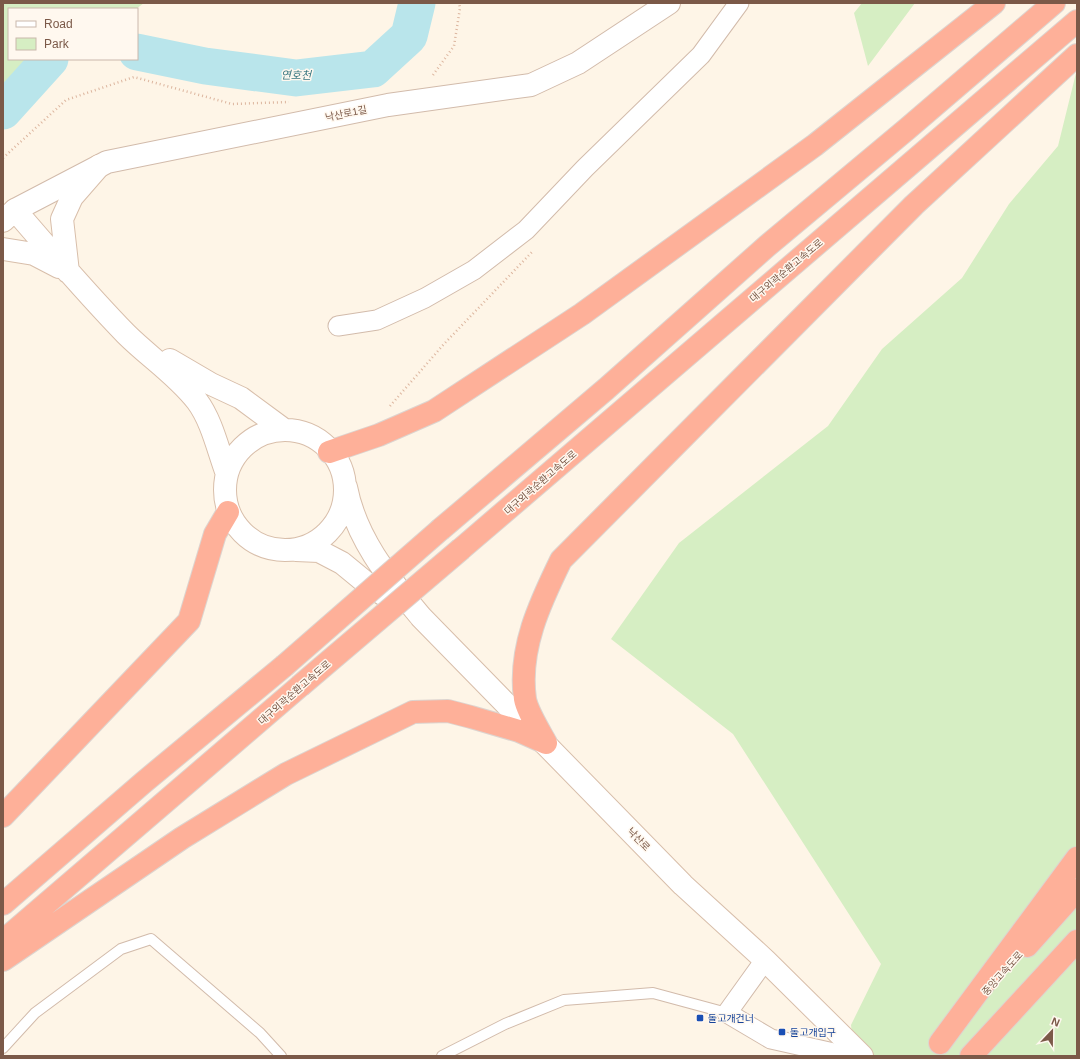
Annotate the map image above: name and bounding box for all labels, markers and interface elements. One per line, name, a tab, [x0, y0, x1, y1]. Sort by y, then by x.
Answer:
legend	[8, 8, 138, 60]
text: Road	[44, 17, 73, 31]
text: Park	[44, 37, 70, 51]
water label: 연호천	[281, 69, 313, 81]
street label: 낙산로1길	[324, 104, 368, 123]
street label: 대구외곽순환고속도로	[748, 237, 825, 304]
street label: 대구외곽순환고속도로	[502, 448, 579, 517]
street label: 대구외곽순환고속도로	[256, 658, 333, 727]
street label: 낙산로	[625, 826, 652, 853]
street label: 중앙고속도로	[980, 949, 1025, 998]
north arrow	[1032, 1011, 1072, 1051]
marker: 돌고개건너	[695, 1013, 705, 1023]
place label: 돌고개건너	[708, 1013, 754, 1024]
text: N	[1050, 1015, 1062, 1029]
marker: 돌고개입구	[777, 1027, 787, 1037]
place label: 돌고개입구	[790, 1027, 836, 1038]

